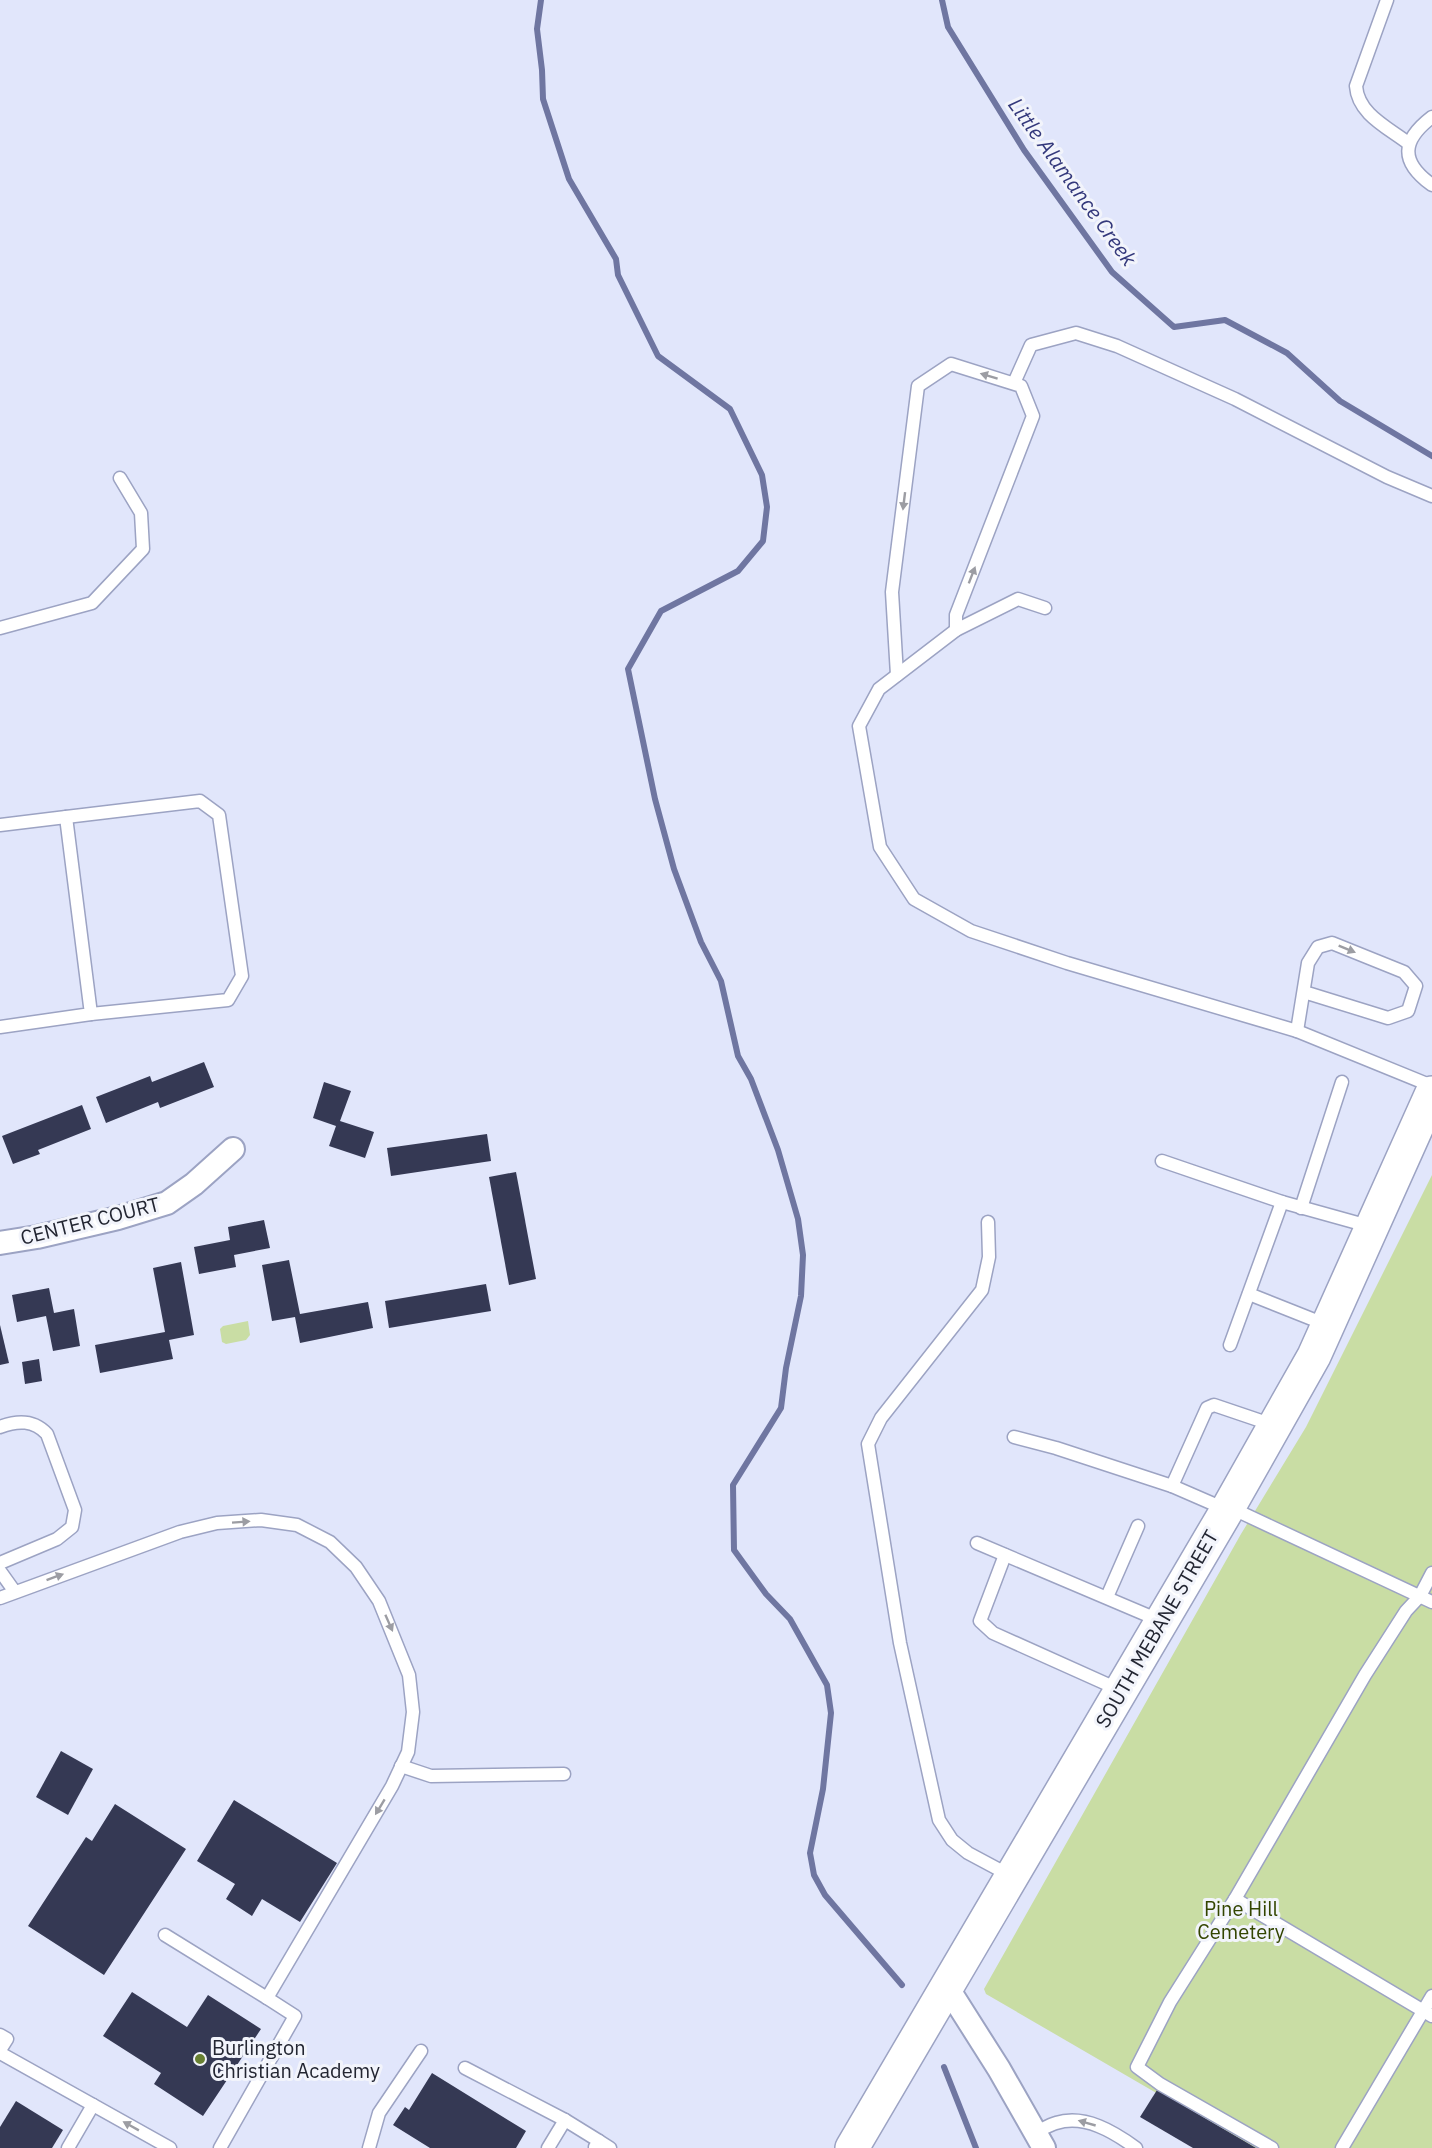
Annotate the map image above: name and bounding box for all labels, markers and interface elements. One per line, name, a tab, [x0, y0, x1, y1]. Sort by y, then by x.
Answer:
water label: Little Alamance Creek	[1002, 92, 1144, 272]
one-way arrow	[980, 371, 998, 380]
one-way arrow	[899, 492, 909, 511]
one-way arrow	[968, 566, 977, 584]
one-way arrow	[1339, 945, 1357, 955]
street label: CENTER COURT	[17, 1190, 162, 1251]
one-way arrow	[231, 1517, 250, 1526]
street label: SOUTH MEBANE STREET	[1089, 1525, 1224, 1733]
one-way arrow	[46, 1572, 64, 1582]
one-way arrow	[384, 1615, 393, 1632]
one-way arrow	[374, 1799, 385, 1815]
park label: Pine Hill Cemetery	[1197, 1895, 1285, 1945]
place label: Burlington Christian Academy	[212, 2034, 380, 2084]
marker: Burlington Christian Academy	[193, 2052, 207, 2066]
one-way arrow	[1078, 2118, 1096, 2127]
one-way arrow	[123, 2121, 139, 2132]

